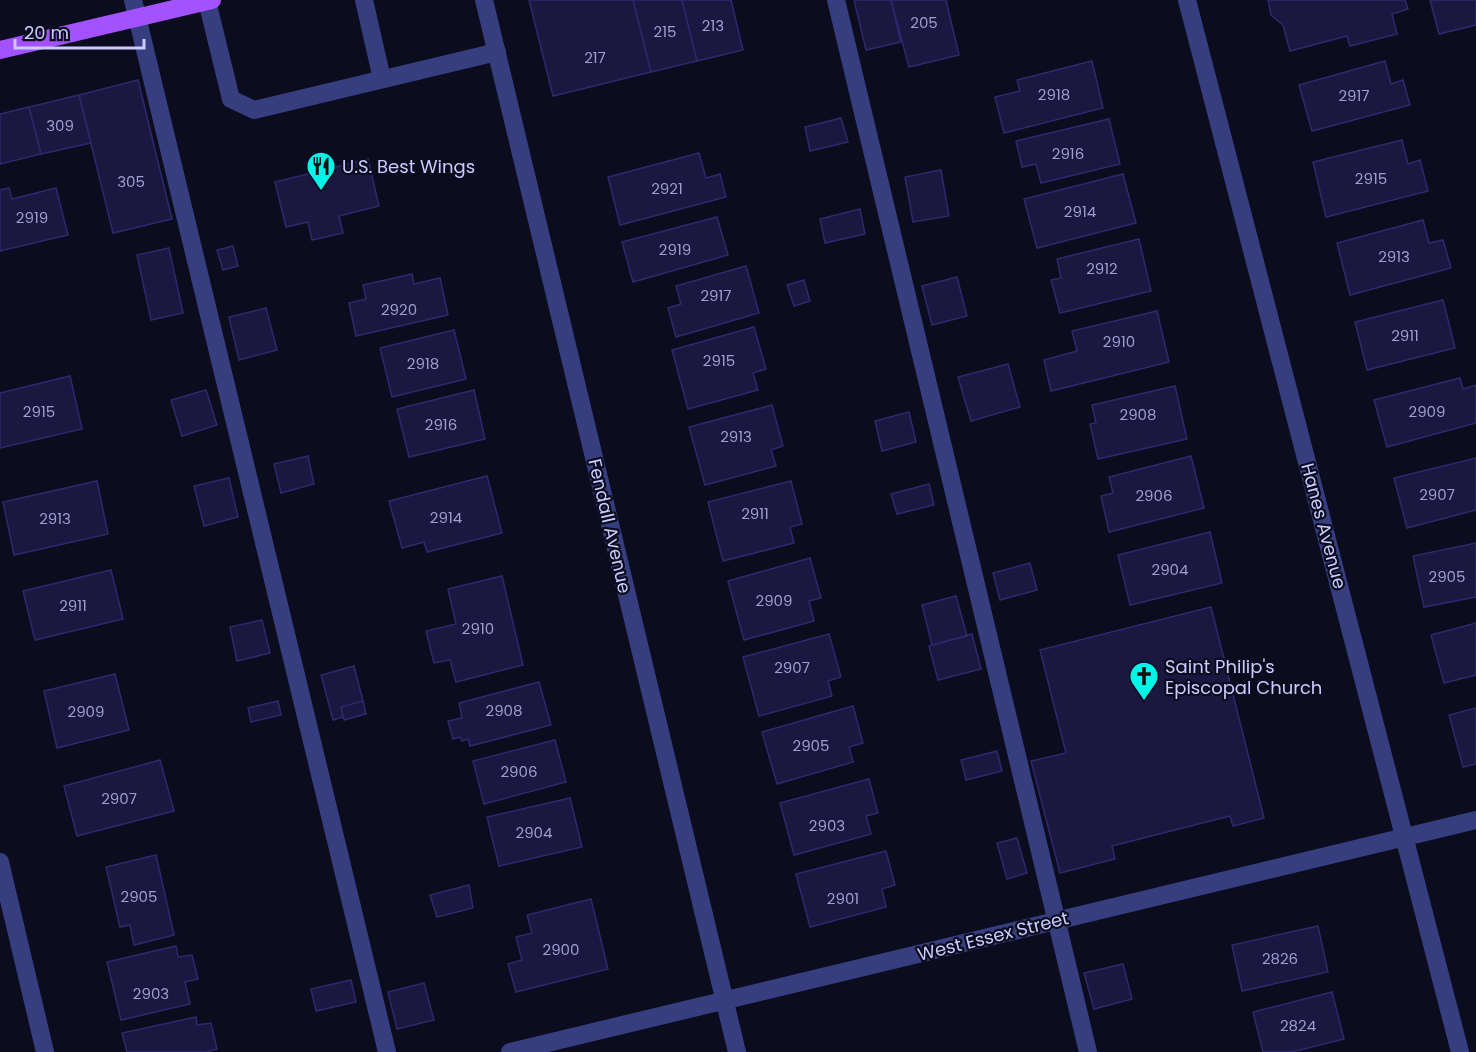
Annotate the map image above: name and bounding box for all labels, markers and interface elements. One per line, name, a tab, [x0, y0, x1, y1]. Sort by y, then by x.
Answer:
scale bar	[15, 12, 144, 50]
house number: 205	[910, 12, 938, 33]
house number: 213	[702, 15, 724, 36]
text: 20 m	[24, 20, 69, 45]
house number: 215	[654, 21, 676, 42]
house number: 217	[584, 47, 606, 68]
house number: 2918	[1038, 84, 1070, 105]
house number: 2917	[1338, 85, 1370, 106]
house number: 309	[46, 115, 74, 136]
house number: 2916	[1052, 143, 1084, 164]
restaurant icon: U.S. Best Wings	[305, 150, 337, 192]
place label: U.S. Best Wings	[342, 154, 475, 179]
house number: 2915	[1355, 168, 1387, 189]
house number: 305	[117, 171, 145, 192]
house number: 2921	[651, 178, 683, 199]
house number: 2914	[1064, 201, 1096, 222]
house number: 2919	[16, 207, 48, 228]
house number: 2919	[659, 239, 691, 260]
house number: 2913	[1378, 246, 1410, 267]
house number: 2912	[1086, 258, 1118, 279]
house number: 2917	[700, 285, 732, 306]
house number: 2920	[381, 299, 417, 320]
house number: 2911	[1391, 325, 1419, 346]
house number: 2910	[1103, 331, 1135, 352]
house number: 2915	[703, 350, 735, 371]
house number: 2918	[407, 353, 439, 374]
house number: 2915	[23, 401, 55, 422]
house number: 2909	[1409, 401, 1445, 422]
house number: 2908	[1120, 404, 1156, 425]
house number: 2916	[425, 414, 457, 435]
house number: 2913	[720, 426, 752, 447]
street label: Fendall Avenue	[582, 456, 638, 596]
street label: Hanes Avenue	[1295, 460, 1353, 592]
house number: 2907	[1419, 484, 1455, 505]
house number: 2906	[1135, 485, 1173, 506]
house number: 2911	[741, 503, 769, 524]
house number: 2914	[430, 507, 462, 528]
house number: 2913	[39, 508, 71, 529]
house number: 2904	[1152, 559, 1188, 580]
house number: 2905	[1429, 566, 1465, 587]
house number: 2909	[756, 590, 792, 611]
house number: 2911	[59, 595, 87, 616]
house number: 2910	[462, 618, 494, 639]
place label: Saint Philip's Episcopal Church	[1165, 654, 1322, 700]
house number: 2907	[774, 657, 810, 678]
church icon: Saint Philip's Episcopal Church	[1128, 660, 1160, 702]
house number: 2908	[486, 700, 522, 721]
house number: 2909	[68, 701, 104, 722]
house number: 2905	[793, 735, 829, 756]
house number: 2906	[500, 761, 538, 782]
house number: 2907	[101, 788, 137, 809]
house number: 2903	[809, 815, 845, 836]
house number: 2904	[516, 822, 552, 843]
house number: 2905	[121, 886, 157, 907]
house number: 2901	[827, 888, 859, 909]
street label: West Essex Street	[915, 905, 1071, 967]
house number: 2900	[543, 939, 579, 960]
house number: 2826	[1262, 948, 1298, 969]
house number: 2903	[133, 983, 169, 1004]
house number: 2824	[1280, 1015, 1316, 1036]

